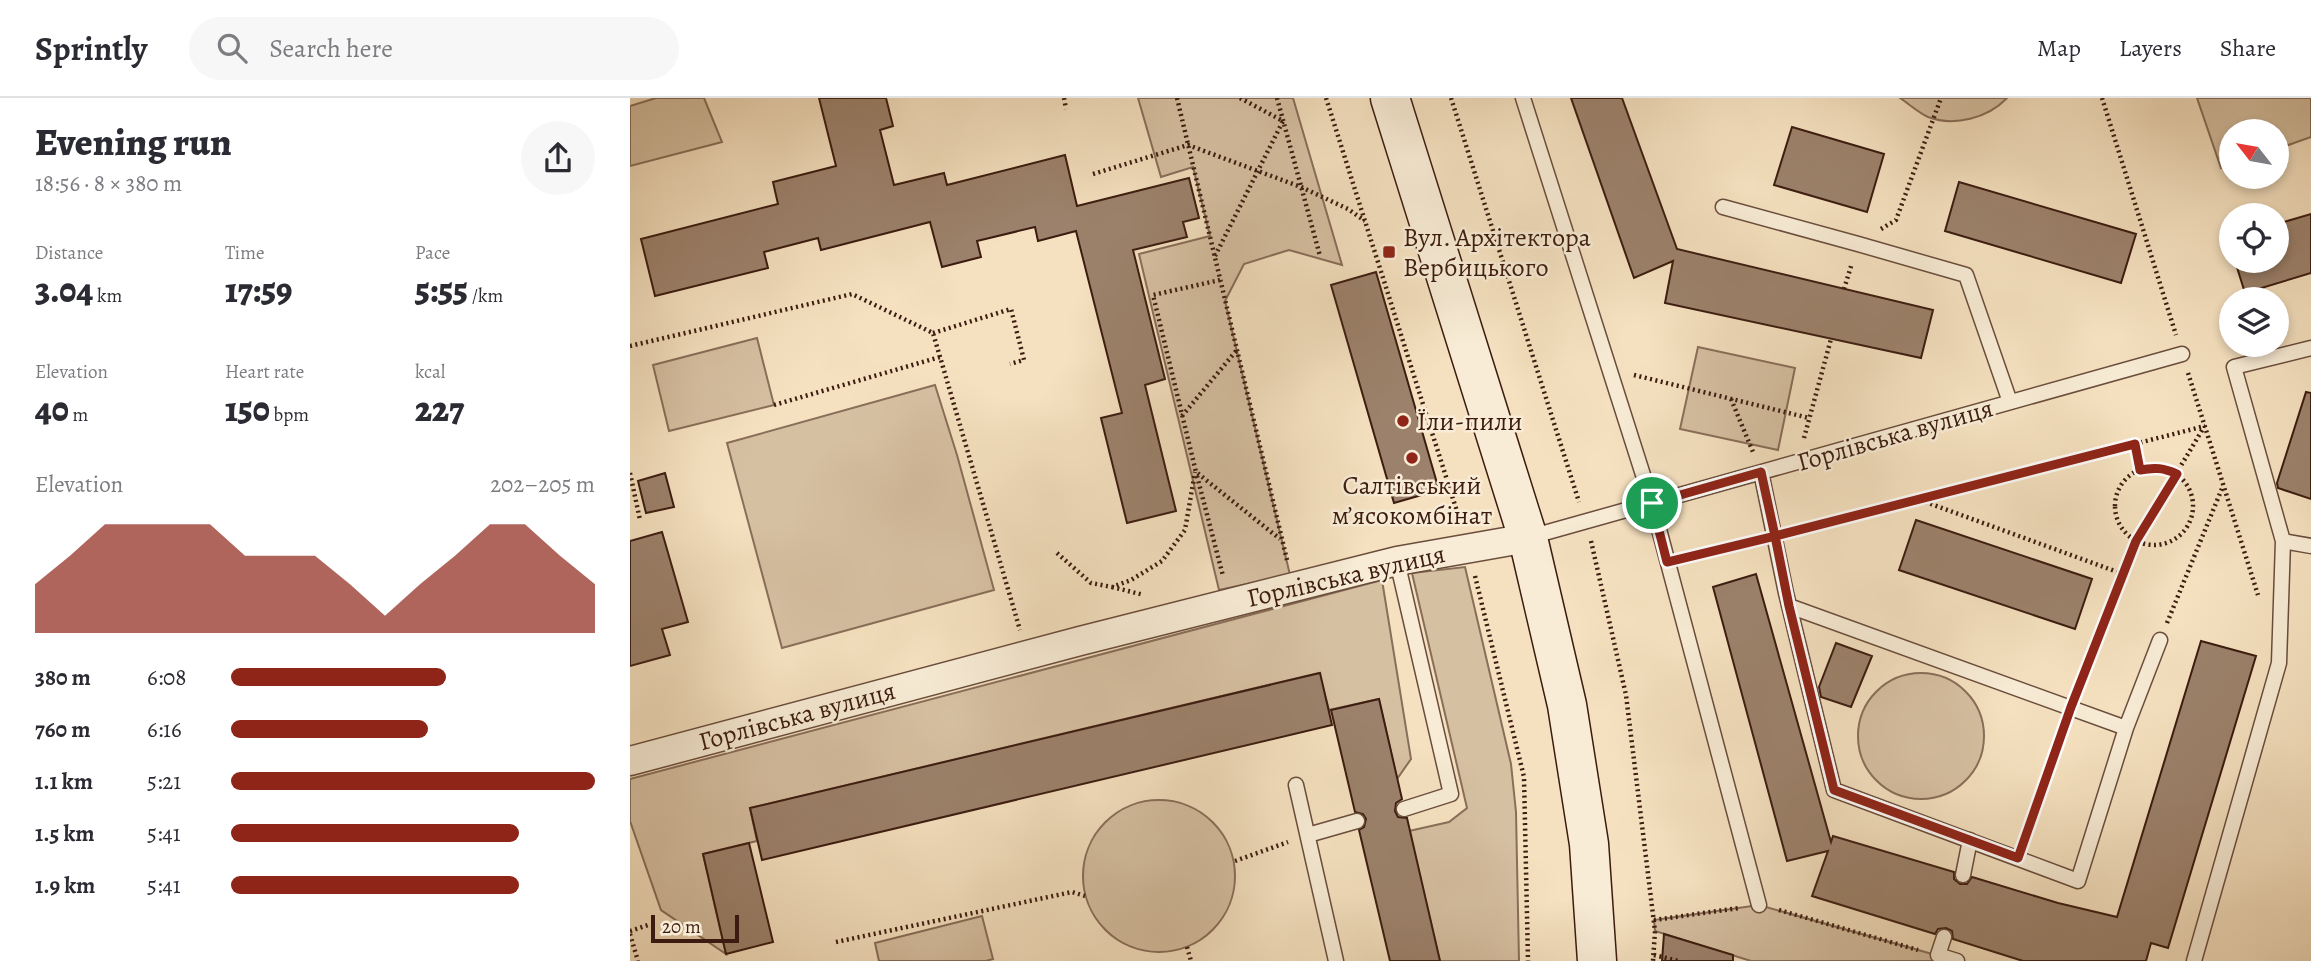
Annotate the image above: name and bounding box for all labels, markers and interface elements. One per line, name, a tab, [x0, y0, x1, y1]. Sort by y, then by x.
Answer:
search box	[189, 17, 679, 80]
text: Sprintly	[35, 26, 147, 71]
icon: search	[213, 29, 251, 67]
text: Search here	[269, 31, 393, 66]
text: Map	[2037, 32, 2081, 64]
text: Layers	[2119, 32, 2182, 64]
text: Share	[2220, 32, 2276, 64]
text: Evening run	[35, 116, 232, 168]
north arrow	[2219, 119, 2289, 189]
map controls	[2219, 119, 2289, 357]
button: share	[521, 121, 595, 195]
text: 18:56 · 8 × 380 m	[35, 168, 182, 199]
button: locate	[2219, 203, 2289, 273]
place label: Вул. Архітектора Вербицького	[1403, 220, 1591, 285]
text: Distance	[35, 240, 103, 266]
text: Time	[225, 240, 264, 266]
text: Pace	[415, 240, 450, 266]
marker: Вул. Архітектора Вербицького	[1381, 244, 1397, 260]
text: 3.04	[35, 266, 93, 314]
text: 17:59	[225, 266, 292, 314]
text: 5:55	[415, 266, 468, 314]
text: km	[93, 283, 122, 309]
text: /km	[468, 283, 503, 309]
button: layers	[2219, 287, 2289, 357]
text: Elevation	[35, 359, 108, 385]
text: Heart rate	[225, 359, 304, 385]
text: kcal	[415, 359, 445, 385]
text: 40	[35, 385, 69, 433]
text: 150	[225, 385, 270, 433]
text: 227	[415, 385, 464, 433]
street label: Горлівська вулиця	[1793, 390, 1997, 480]
text: m	[69, 402, 88, 428]
text: bpm	[270, 402, 309, 428]
place label: Їли-пили	[1417, 404, 1523, 439]
marker: Їли-пили	[1395, 413, 1411, 429]
marker: Салтівський м’ясокомбінат	[1404, 450, 1420, 466]
place label: Салтівський м’ясокомбінат	[1332, 468, 1493, 533]
text: Elevation	[35, 469, 123, 500]
text: 202–205 m	[490, 469, 595, 500]
pin	[1622, 473, 1682, 533]
icon: arrive	[1633, 484, 1671, 522]
street label: Горлівська вулиця	[1243, 536, 1449, 616]
text: 380 m	[35, 662, 91, 693]
text: 6:08	[147, 662, 187, 693]
street label: Горлівська вулиця	[695, 673, 899, 759]
text: 760 m	[35, 714, 90, 745]
text: 6:16	[147, 714, 182, 745]
text: 1.1 km	[35, 766, 93, 797]
text: 5:21	[147, 766, 181, 797]
text: 1.5 km	[35, 818, 95, 849]
text: 5:41	[147, 818, 181, 849]
text: 1.9 km	[35, 870, 95, 901]
text: 5:41	[147, 870, 181, 901]
scale bar	[651, 912, 738, 944]
text: 20 m	[662, 914, 701, 940]

